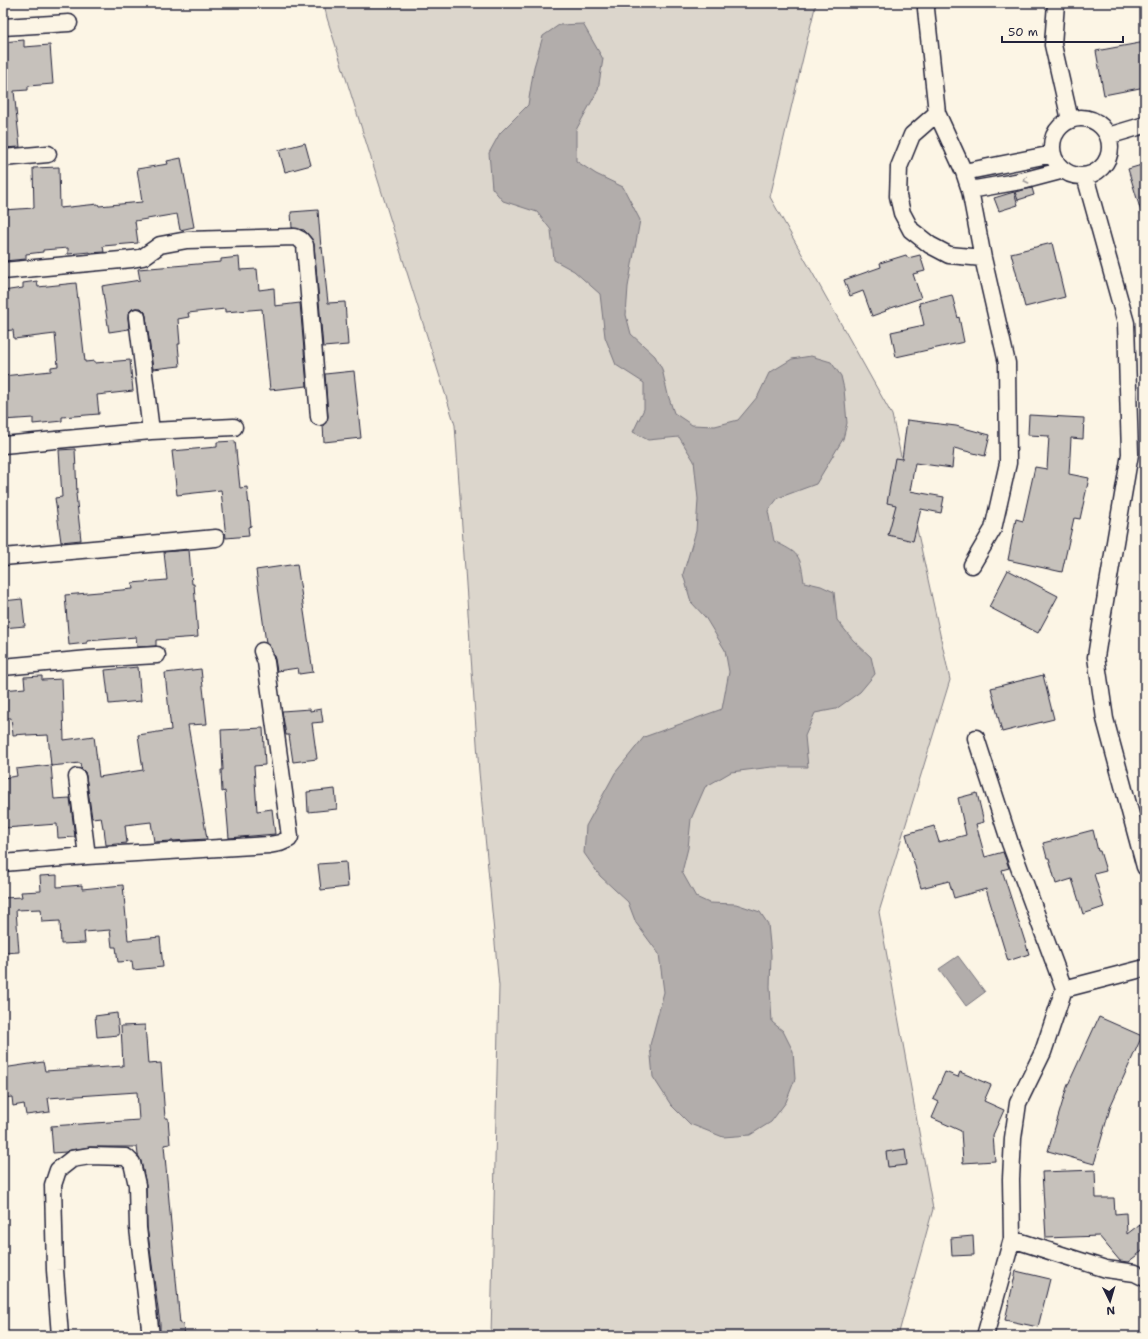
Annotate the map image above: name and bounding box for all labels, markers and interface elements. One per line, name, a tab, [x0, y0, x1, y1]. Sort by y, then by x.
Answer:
scale bar	[1002, 18, 1123, 44]
text: 50 m	[1008, 24, 1038, 40]
one-way arrow	[1023, 175, 1029, 183]
north arrow	[1090, 1281, 1130, 1321]
text: N	[1106, 1303, 1116, 1318]

